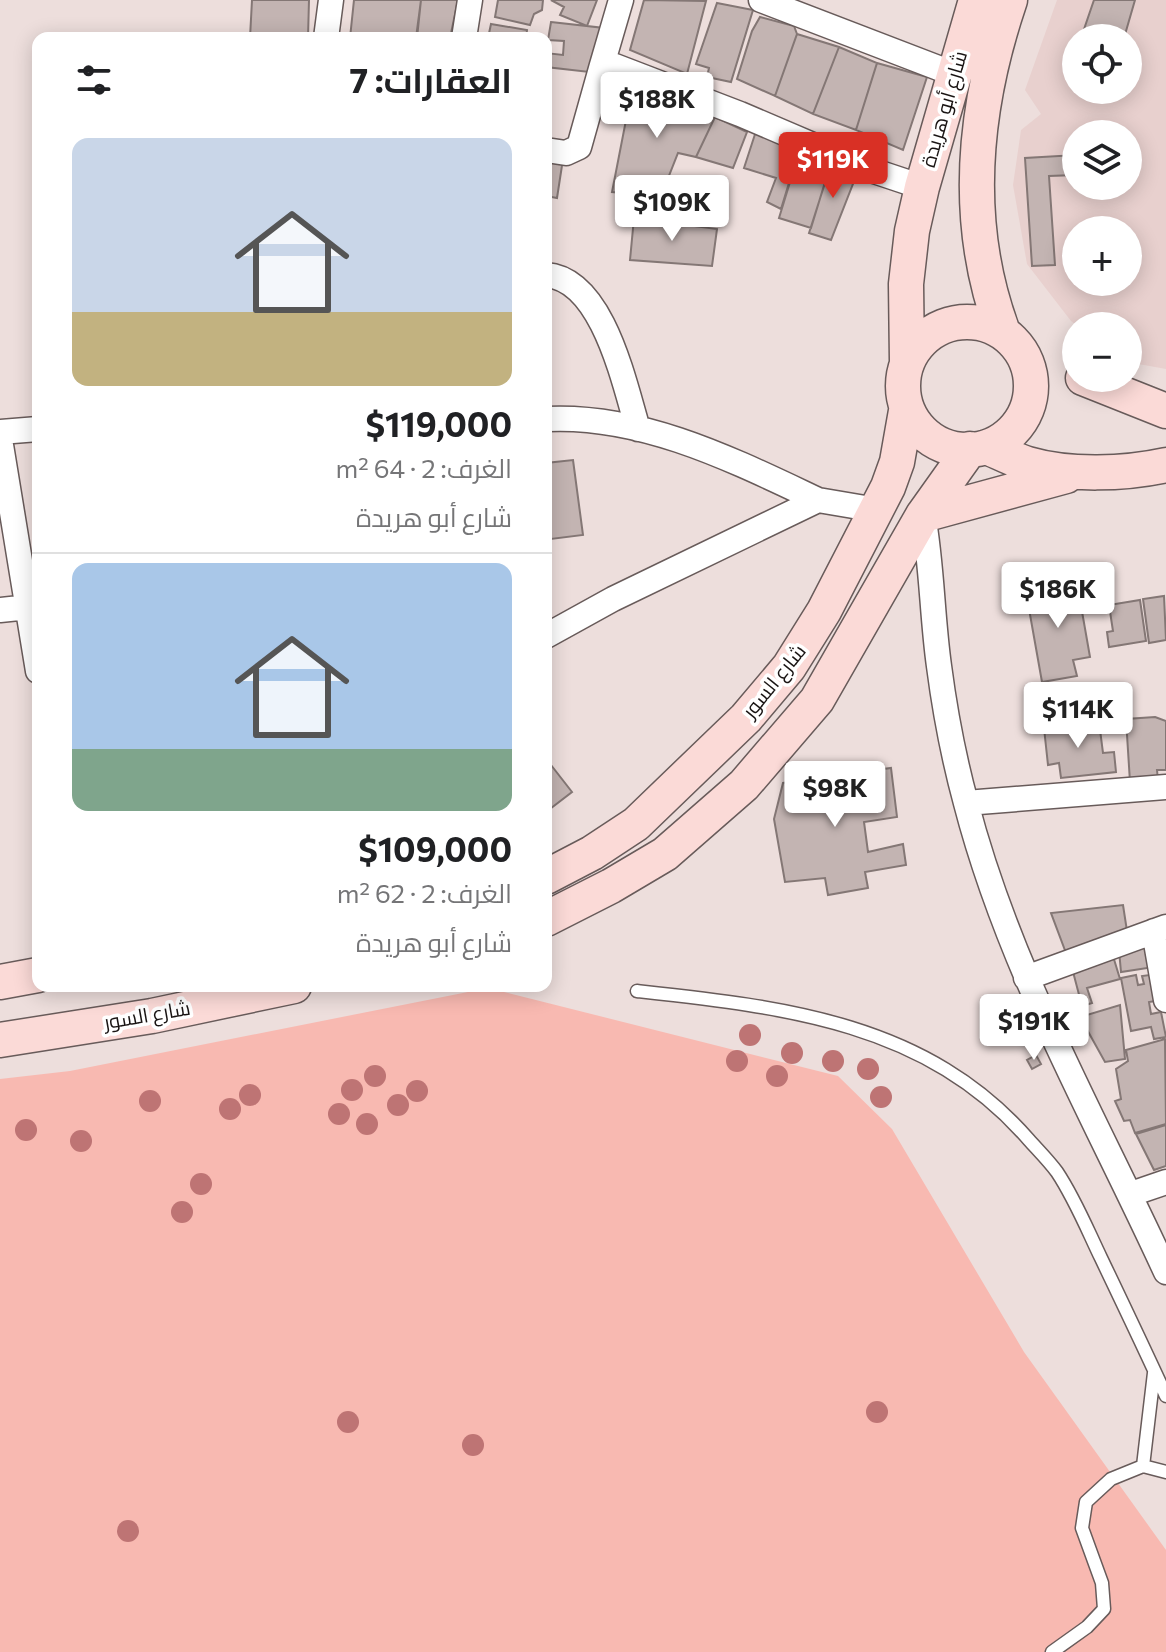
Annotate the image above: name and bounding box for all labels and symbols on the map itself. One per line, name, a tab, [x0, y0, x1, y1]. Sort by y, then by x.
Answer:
street label: شارع أبو هريدة	[915, 48, 974, 170]
pin: $188K	[601, 72, 713, 140]
pin: $119K	[777, 132, 889, 200]
pin: $109K	[616, 175, 728, 243]
pin: $186K	[1002, 562, 1114, 630]
street label: شارع السور	[736, 639, 812, 725]
pin: $114K	[1022, 682, 1134, 750]
pin: $98K	[788, 761, 882, 829]
pin: $191K	[978, 994, 1090, 1062]
street label: شارع السور	[101, 995, 193, 1037]

